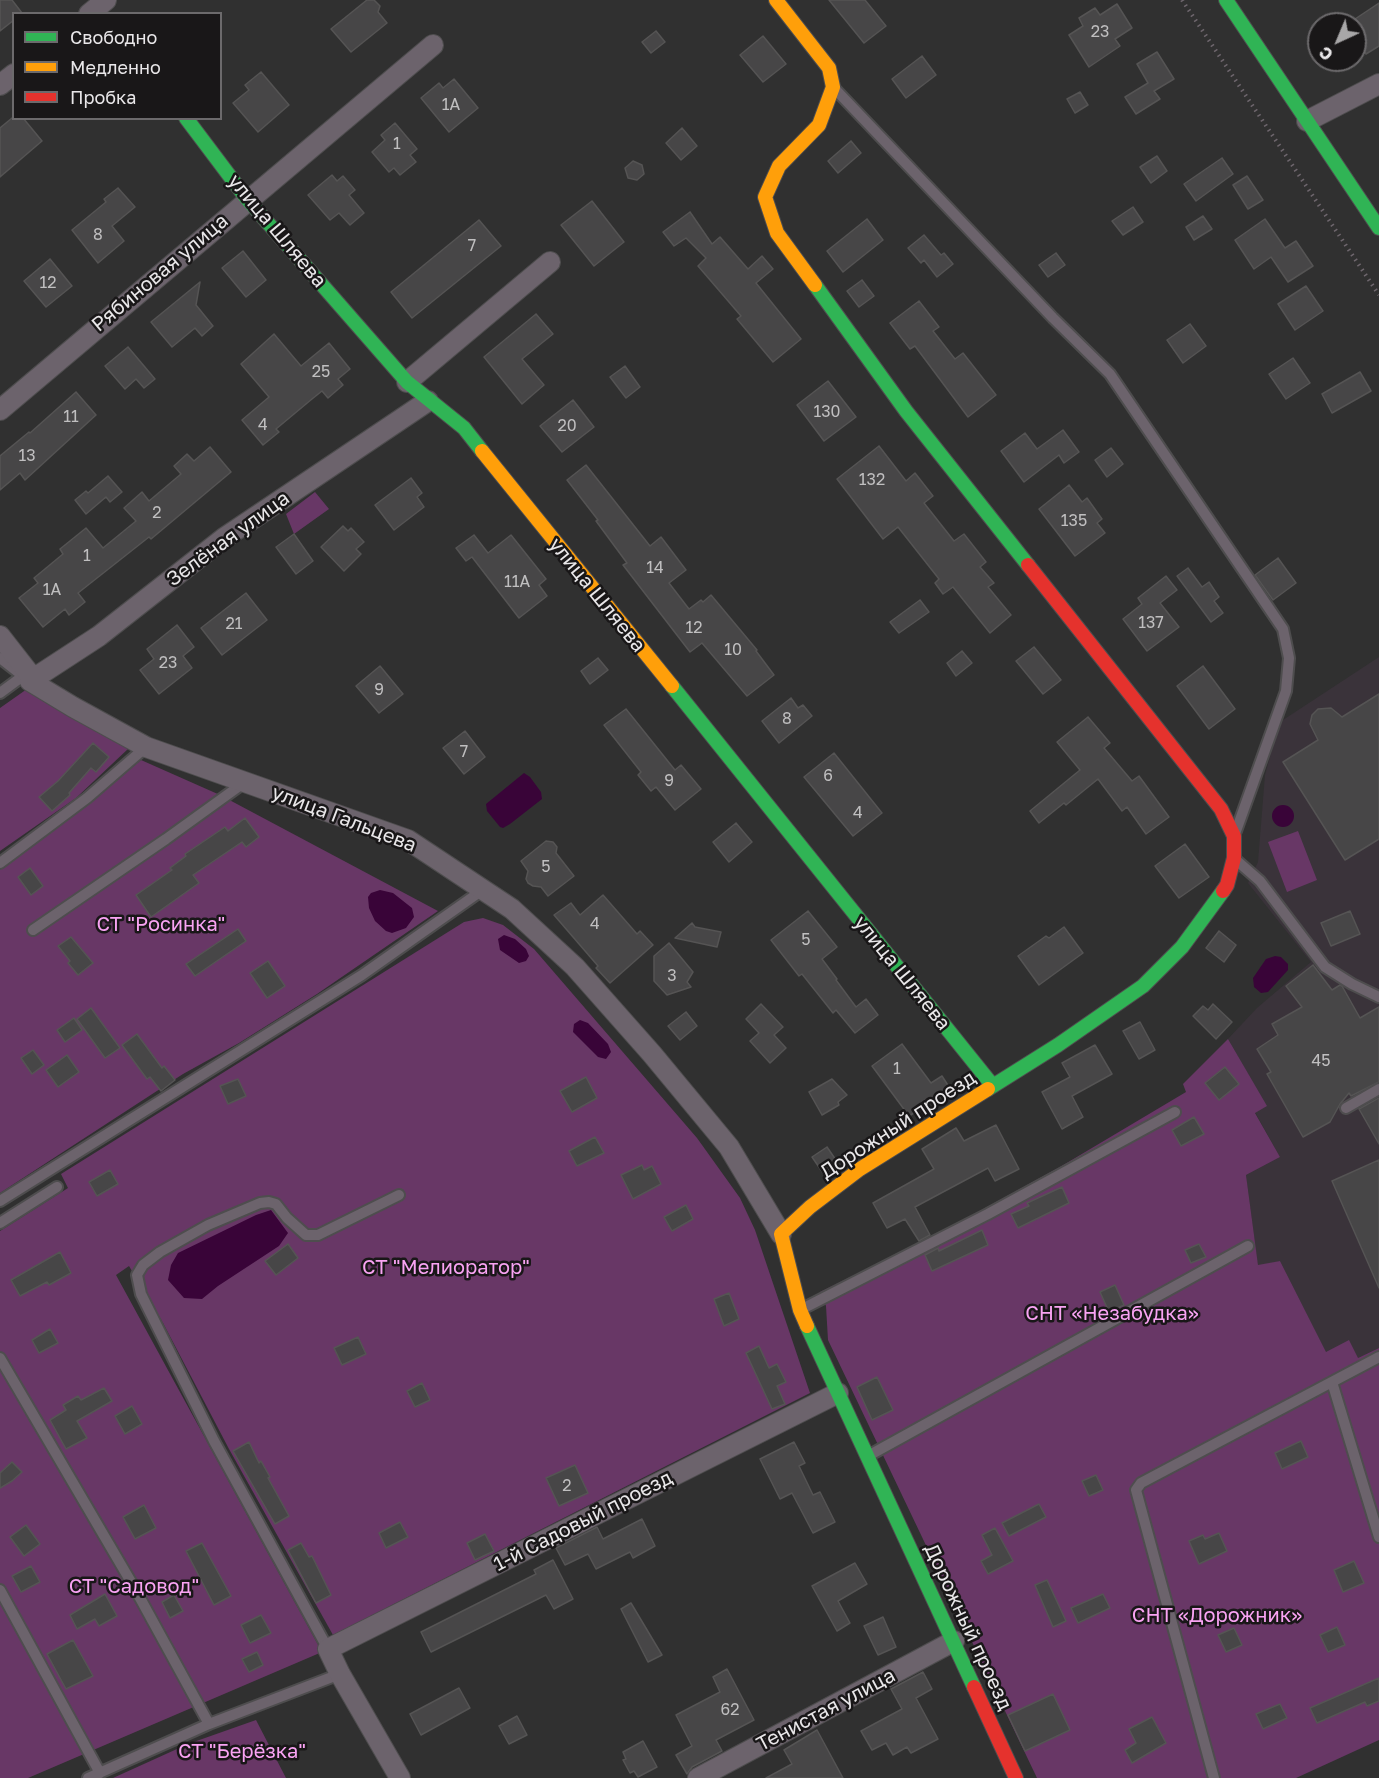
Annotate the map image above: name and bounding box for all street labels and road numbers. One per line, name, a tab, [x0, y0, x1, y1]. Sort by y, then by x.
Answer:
street label: улица Шляева	[223, 170, 331, 292]
street label: Рябиновая улица	[87, 209, 233, 337]
street label: Зелёная улица	[162, 486, 294, 592]
street label: улица Шляева	[544, 533, 650, 657]
street label: улица Гальцева	[268, 780, 420, 858]
street label: улица Шляева	[849, 911, 955, 1035]
street label: Дорожный проезд	[816, 1066, 980, 1184]
street label: 1-й Садовый проезд	[490, 1466, 676, 1576]
street label: Дорожный проезд	[919, 1540, 1017, 1714]
street label: Тенистая улица	[753, 1663, 899, 1757]

